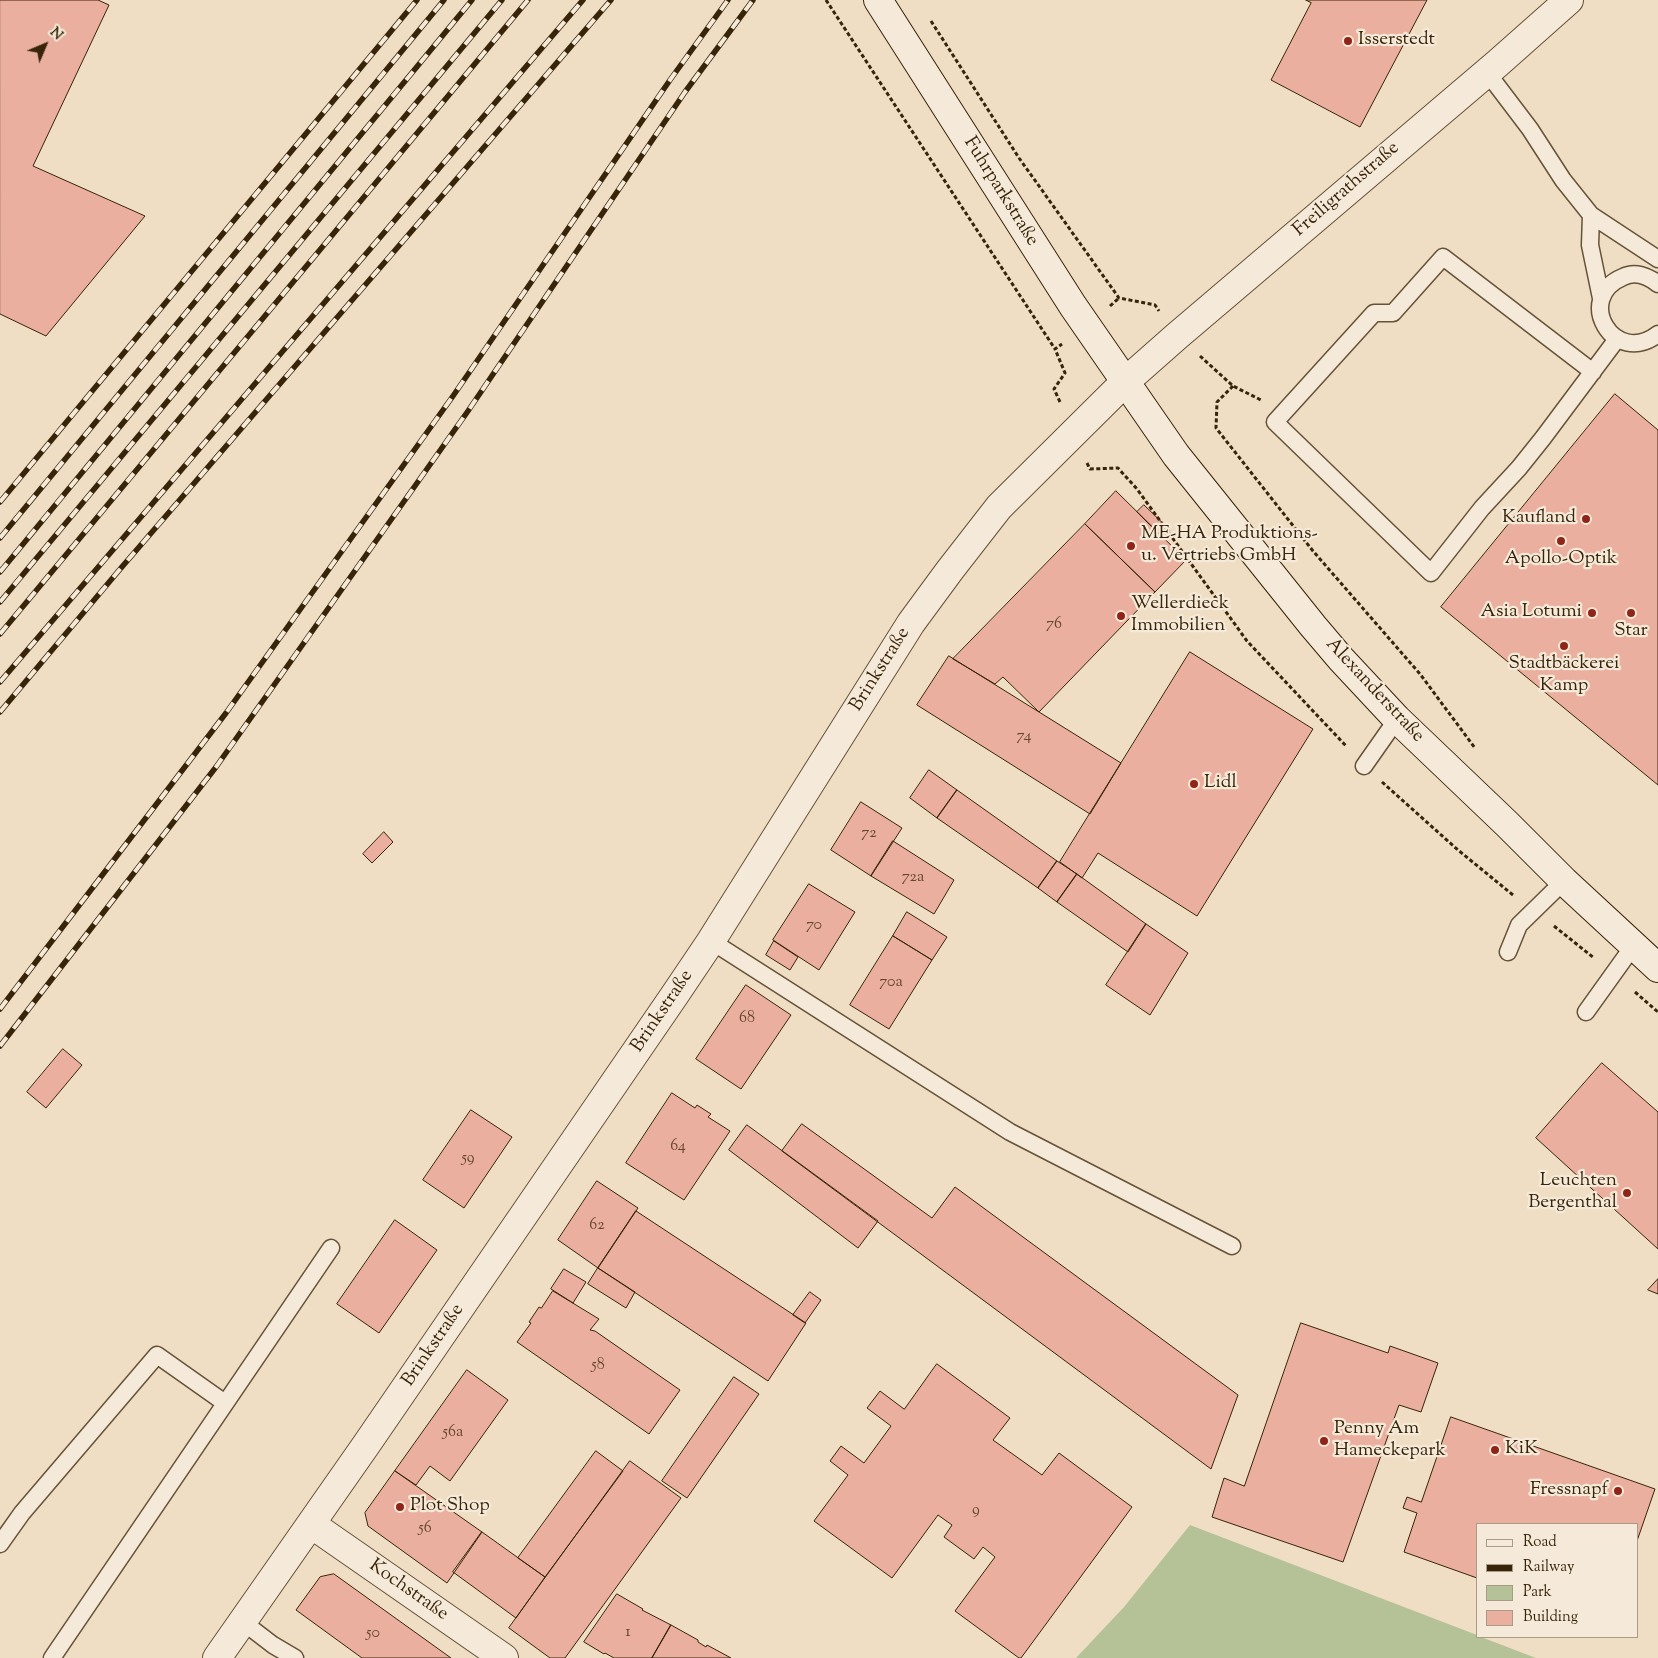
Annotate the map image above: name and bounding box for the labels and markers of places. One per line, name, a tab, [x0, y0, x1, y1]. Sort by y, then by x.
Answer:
place label: Isserstedt	[1358, 30, 1435, 52]
marker: Isserstedt	[1342, 35, 1354, 47]
place label: Kaufland	[1502, 508, 1576, 530]
marker: Kaufland	[1580, 513, 1592, 525]
place label: ME-HA Produktions- u. Vertriebs GmbH	[1141, 524, 1318, 568]
marker: Apollo-Optik	[1555, 535, 1567, 547]
marker: ME-HA Produktions- u. Vertriebs GmbH	[1125, 540, 1137, 552]
place label: Apollo-Optik	[1505, 549, 1617, 571]
place label: Wellerdieck Immobilien	[1131, 594, 1229, 638]
place label: Asia Lotumi	[1481, 602, 1582, 624]
marker: Asia Lotumi	[1586, 607, 1598, 619]
marker: Star	[1625, 607, 1637, 619]
marker: Wellerdieck Immobilien	[1115, 610, 1127, 622]
place label: Star	[1614, 621, 1648, 643]
marker: Stadtbäckerei Kamp	[1558, 640, 1570, 652]
place label: Stadtbäckerei Kamp	[1509, 654, 1619, 698]
place label: Lidl	[1204, 773, 1237, 795]
marker: Lidl	[1188, 778, 1200, 790]
place label: Leuchten Bergenthal	[1528, 1171, 1617, 1215]
marker: Leuchten Bergenthal	[1621, 1187, 1633, 1199]
place label: Penny Am Hameckepark	[1334, 1419, 1446, 1463]
marker: Penny Am Hameckepark	[1318, 1435, 1330, 1447]
place label: KiK	[1505, 1439, 1538, 1461]
marker: KiK	[1489, 1444, 1501, 1456]
place label: Fressnapf	[1530, 1480, 1608, 1502]
marker: Fressnapf	[1612, 1485, 1624, 1497]
place label: Plot Shop	[410, 1496, 490, 1518]
marker: Plot Shop	[394, 1501, 406, 1513]

